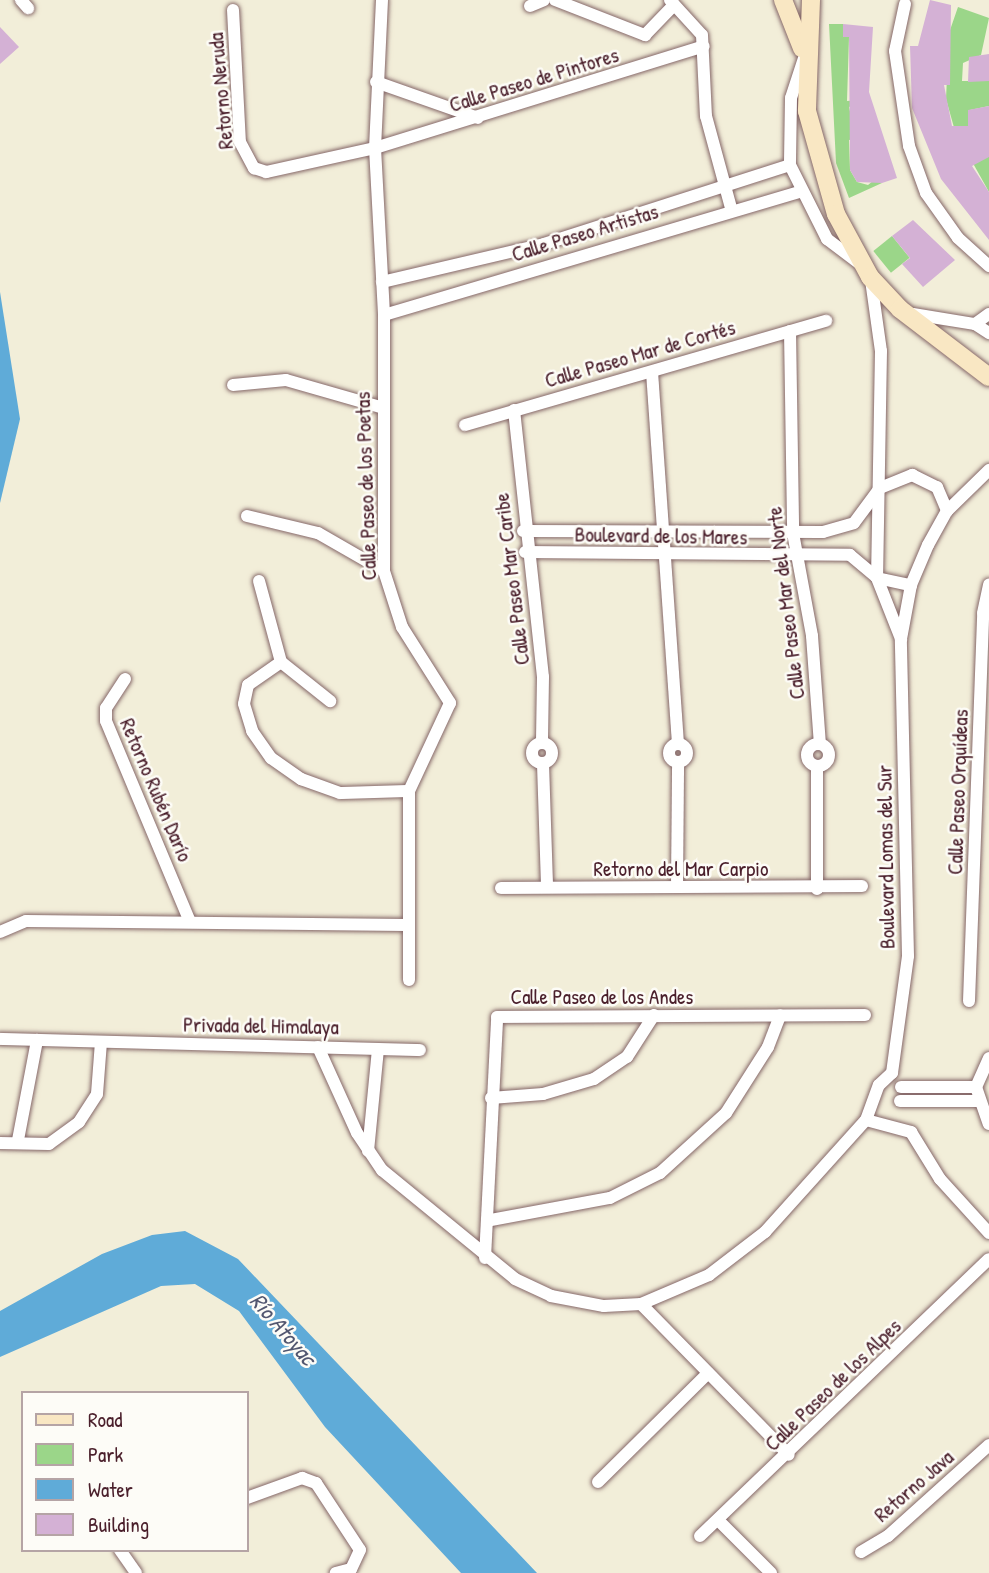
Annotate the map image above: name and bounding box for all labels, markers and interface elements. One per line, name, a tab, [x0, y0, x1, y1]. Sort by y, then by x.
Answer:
street label: Retorno Neruda	[203, 32, 239, 150]
street label: Calle Paseo de Pintores	[446, 42, 622, 118]
street label: Calle Paseo Artistas	[509, 199, 661, 267]
street label: Calle Paseo Mar de Cortés	[542, 315, 738, 393]
street label: Calle Paseo de los Poetas	[350, 391, 382, 581]
street label: Calle Paseo Mar Caribe	[489, 491, 535, 667]
street label: Calle Paseo Mar del Norte	[762, 505, 810, 701]
street label: Boulevard de los Mares	[574, 522, 748, 550]
street label: Calle Paseo Orquídeas	[943, 709, 973, 875]
street label: Retorno Rubén Darío	[114, 715, 198, 865]
street label: Boulevard Lomas del Sur	[872, 765, 900, 949]
street label: Retorno del Mar Carpio	[593, 856, 769, 882]
street label: Calle Paseo de los Andes	[511, 984, 693, 1010]
street label: Privada del Himalaya	[183, 1012, 339, 1040]
water label: Río Atoyac	[244, 1287, 322, 1371]
street label: Calle Paseo de los Alpes	[760, 1314, 906, 1456]
legend	[21, 1391, 248, 1552]
text: Road	[88, 1405, 122, 1434]
text: Park	[88, 1440, 123, 1469]
street label: Retorno Java	[869, 1445, 959, 1527]
text: Water	[88, 1475, 133, 1504]
text: Building	[88, 1510, 149, 1539]

